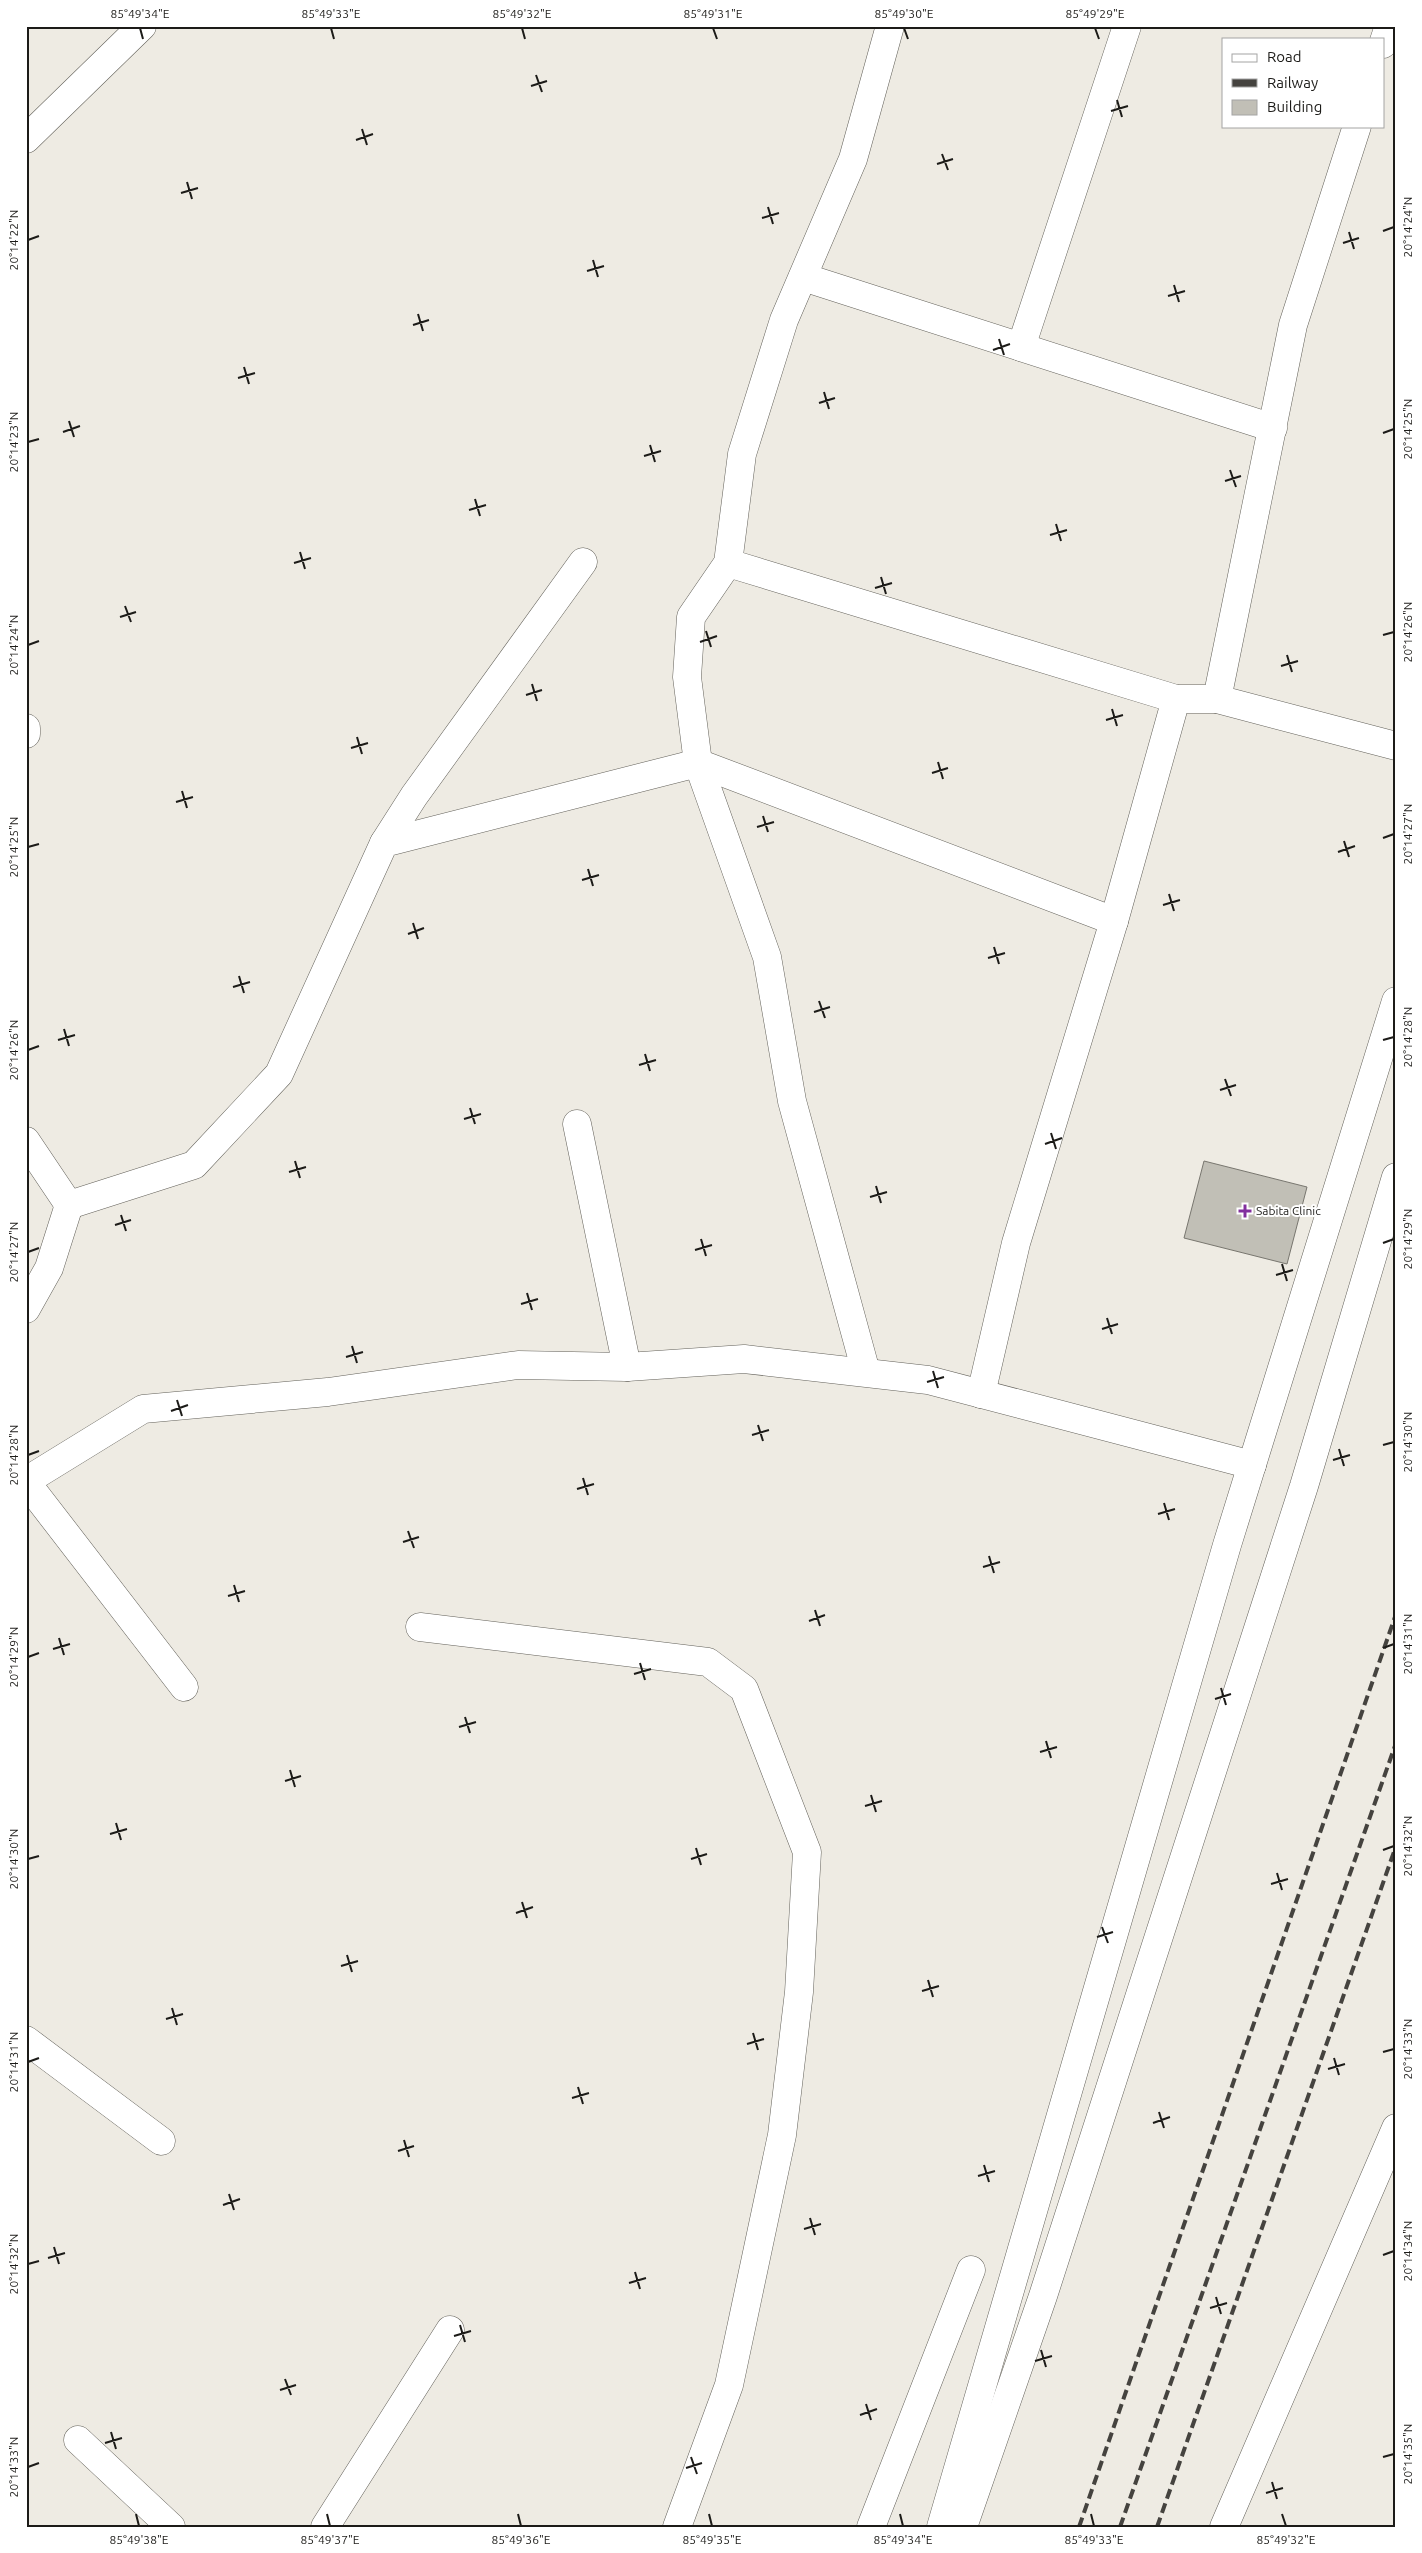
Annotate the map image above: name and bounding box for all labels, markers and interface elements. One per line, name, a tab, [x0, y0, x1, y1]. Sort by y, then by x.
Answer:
text: 85°49'34"E	[111, 7, 170, 20]
text: 85°49'33"E	[302, 7, 361, 20]
text: 85°49'32"E	[493, 7, 552, 20]
text: 85°49'31"E	[684, 7, 743, 20]
text: 85°49'30"E	[875, 7, 934, 20]
text: 85°49'29"E	[1066, 7, 1125, 20]
legend	[1222, 38, 1384, 128]
text: Road	[1267, 48, 1302, 65]
text: Railway	[1267, 74, 1318, 91]
text: Building	[1267, 98, 1322, 115]
text: 20°14'24"N	[1401, 197, 1414, 257]
text: 20°14'22"N	[7, 210, 20, 270]
text: 20°14'25"N	[1401, 399, 1414, 459]
text: 20°14'23"N	[7, 412, 20, 472]
text: 20°14'26"N	[1401, 602, 1414, 662]
text: 20°14'24"N	[7, 615, 20, 675]
text: 20°14'27"N	[1401, 804, 1414, 864]
text: 20°14'25"N	[7, 817, 20, 877]
text: 20°14'28"N	[1401, 1007, 1414, 1067]
text: 20°14'26"N	[7, 1020, 20, 1080]
marker: Sabita Clinic	[1238, 1204, 1252, 1218]
place label: Sabita Clinic	[1256, 1204, 1321, 1217]
text: 20°14'29"N	[1401, 1209, 1414, 1269]
text: 20°14'27"N	[7, 1222, 20, 1282]
text: 20°14'30"N	[1401, 1412, 1414, 1472]
text: 20°14'28"N	[7, 1425, 20, 1485]
text: 20°14'31"N	[1401, 1614, 1414, 1674]
text: 20°14'29"N	[7, 1627, 20, 1687]
text: 20°14'32"N	[1401, 1816, 1414, 1876]
text: 20°14'30"N	[7, 1829, 20, 1889]
text: 20°14'33"N	[1401, 2019, 1414, 2079]
text: 20°14'31"N	[7, 2032, 20, 2092]
text: 20°14'34"N	[1401, 2221, 1414, 2281]
text: 20°14'32"N	[7, 2234, 20, 2294]
text: 20°14'35"N	[1401, 2424, 1414, 2484]
text: 20°14'33"N	[7, 2437, 20, 2497]
text: 85°49'38"E	[110, 2533, 169, 2546]
text: 85°49'37"E	[301, 2533, 360, 2546]
text: 85°49'36"E	[492, 2533, 551, 2546]
text: 85°49'35"E	[683, 2533, 742, 2546]
text: 85°49'34"E	[874, 2533, 933, 2546]
text: 85°49'33"E	[1065, 2533, 1124, 2546]
text: 85°49'32"E	[1257, 2533, 1316, 2546]

